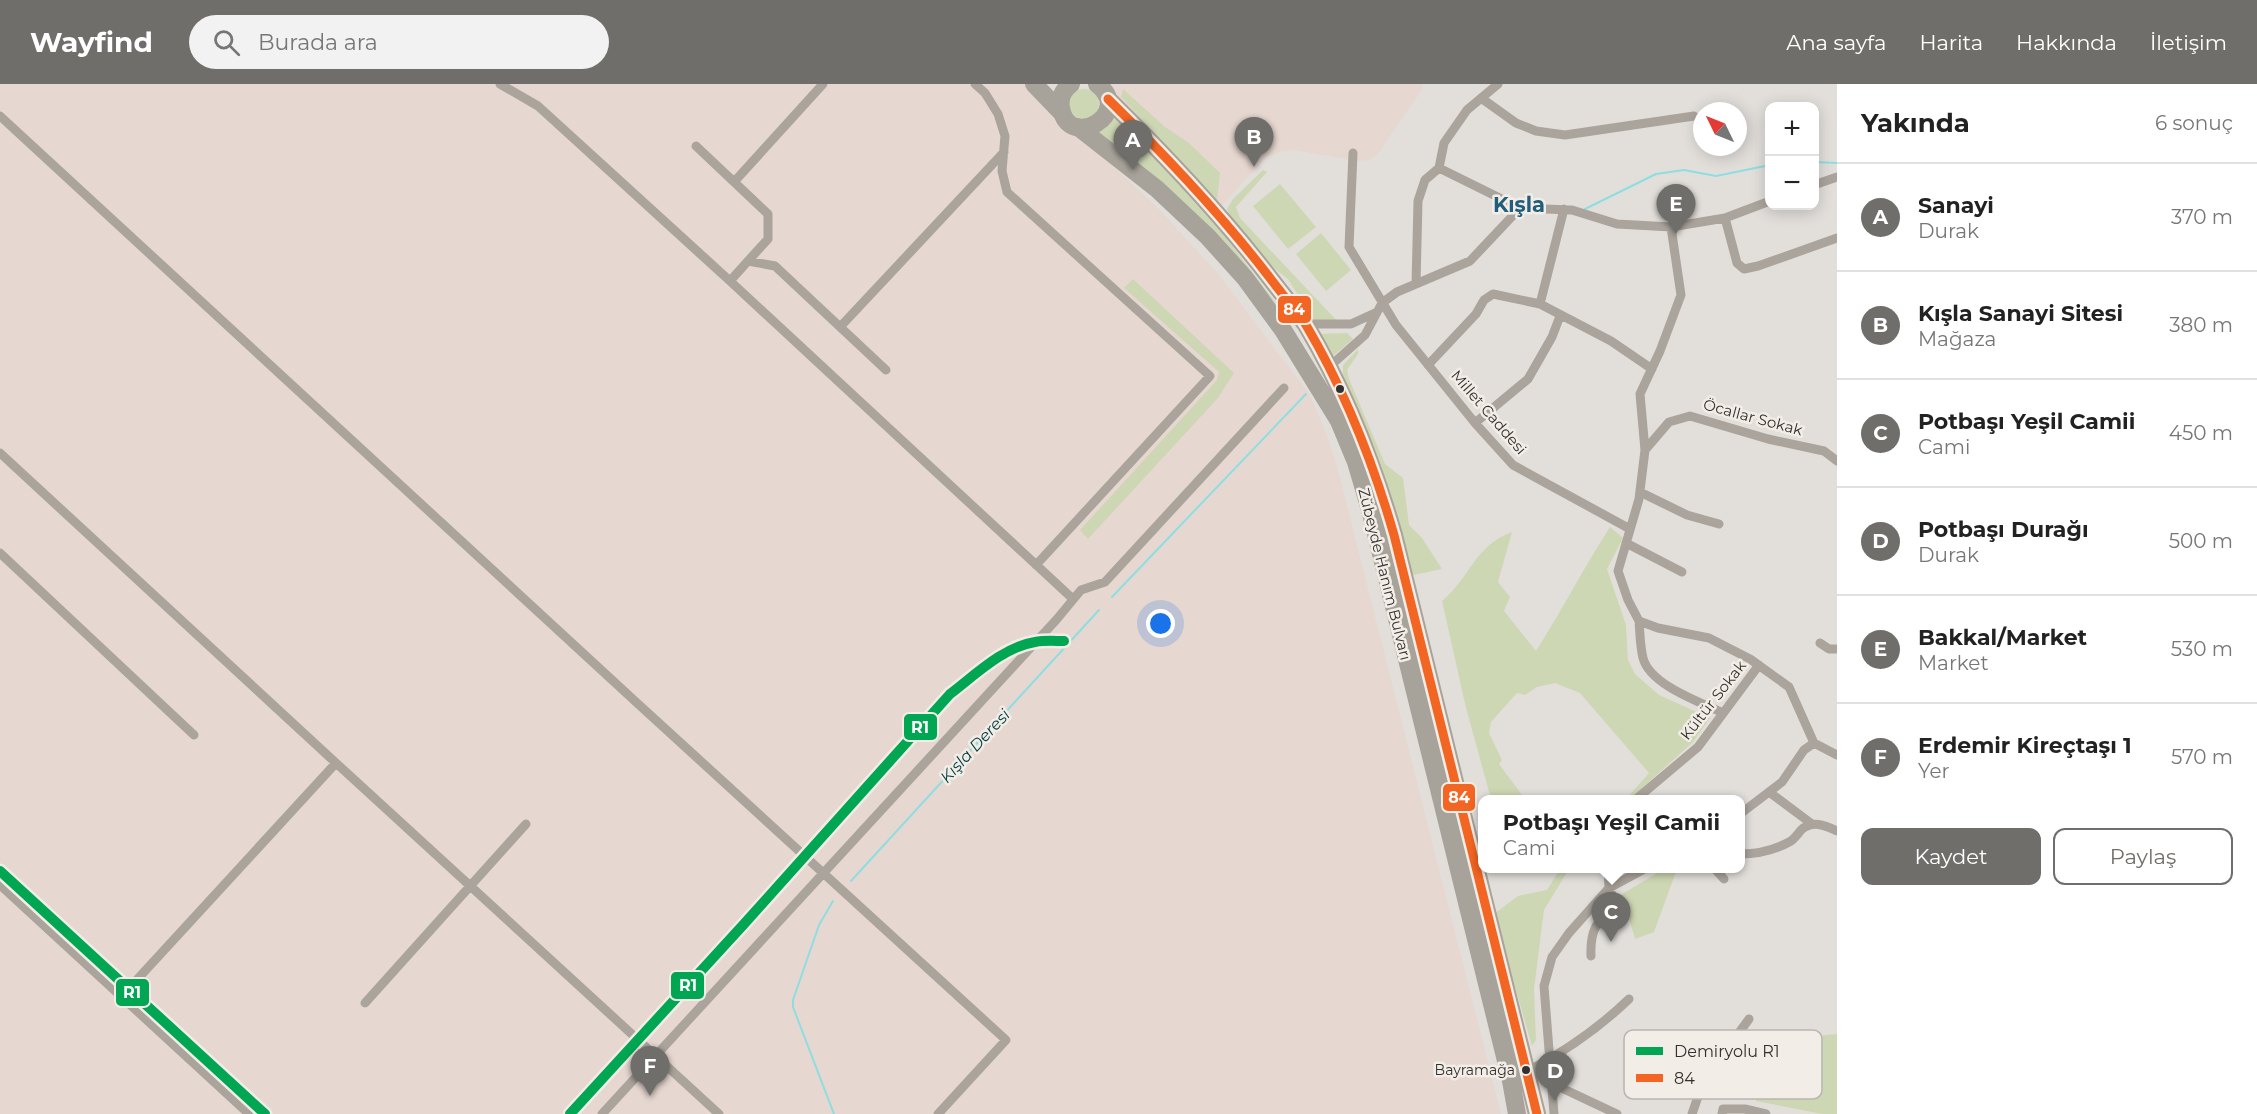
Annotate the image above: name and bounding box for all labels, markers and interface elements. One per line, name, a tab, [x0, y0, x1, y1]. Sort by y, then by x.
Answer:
search box	[189, 15, 609, 69]
text: Wayfind	[30, 25, 153, 59]
icon: search	[210, 26, 243, 59]
text: Burada ara	[258, 29, 378, 56]
text: Ana sayfa	[1786, 30, 1886, 55]
text: Harita	[1919, 30, 1983, 55]
text: Hakkında	[2016, 30, 2117, 55]
text: İletişim	[2150, 30, 2227, 55]
north arrow	[1693, 102, 1747, 156]
map controls	[1765, 102, 1819, 210]
button: +	[1765, 102, 1819, 156]
text: Yakında	[1861, 107, 1970, 139]
text: 6 sonuç	[2155, 111, 2233, 135]
pin: B	[1234, 118, 1274, 167]
pin: A	[1114, 120, 1152, 170]
button: −	[1765, 156, 1819, 210]
pin: E	[1656, 184, 1696, 234]
district label: Kışla	[1493, 192, 1545, 217]
text: Sanayi	[1918, 192, 1994, 219]
text: A	[1873, 205, 1888, 229]
text: 370 m	[2171, 205, 2233, 229]
text: Durak	[1918, 219, 1979, 243]
line badge: 84	[1277, 295, 1312, 324]
text: 84	[1283, 300, 1305, 319]
text: Kışla Sanayi Sitesi	[1918, 300, 2123, 327]
text: B	[1873, 313, 1888, 337]
text: 380 m	[2169, 313, 2233, 337]
text: Mağaza	[1918, 327, 1996, 351]
street label: Millet Caddesi	[1447, 366, 1531, 458]
unlabelled marker	[1334, 383, 1346, 395]
street label: Öcallar Sokak	[1701, 395, 1805, 439]
text: Potbaşı Yeşil Camii	[1918, 408, 2135, 435]
text: C	[1873, 421, 1888, 445]
text: 450 m	[2169, 421, 2233, 445]
text: Cami	[1918, 435, 1970, 459]
street label: Zübeyde Hanım Bulvarı	[1354, 486, 1416, 662]
text: Potbaşı Durağı	[1918, 516, 2089, 543]
text: D	[1872, 529, 1889, 553]
text: 500 m	[2169, 529, 2233, 553]
text: Durak	[1918, 543, 1979, 567]
your location	[1146, 609, 1175, 638]
text: Bakkal/Market	[1918, 624, 2087, 651]
text: E	[1874, 637, 1887, 661]
text: 530 m	[2171, 637, 2233, 661]
text: Market	[1918, 651, 1989, 675]
street label: Kültür Sokak	[1676, 656, 1750, 744]
water label: Kışla Deresi	[936, 705, 1014, 787]
line badge: R1	[903, 713, 938, 741]
text: R1	[911, 718, 929, 737]
text: Erdemir Kireçtaşı 1	[1918, 732, 2132, 759]
text: F	[1874, 745, 1887, 769]
text: 570 m	[2171, 745, 2233, 769]
text: Yer	[1918, 759, 1950, 783]
line badge: 84	[1442, 783, 1476, 812]
text: 84	[1448, 788, 1470, 807]
popup	[1478, 795, 1745, 873]
text: Potbaşı Yeşil Camii	[1503, 809, 1720, 836]
button: Kaydet	[1861, 828, 2041, 885]
button: Paylaş	[2053, 828, 2233, 885]
text: Cami	[1503, 836, 1555, 860]
pin: C	[1592, 892, 1630, 942]
line badge: R1	[670, 971, 705, 1000]
text: R1	[679, 976, 697, 995]
line badge: R1	[115, 978, 150, 1007]
text: R1	[123, 983, 141, 1002]
legend	[1624, 1030, 1822, 1099]
text: Demiryolu R1	[1674, 1042, 1780, 1061]
pin: F	[630, 1046, 670, 1096]
pin: D	[1536, 1052, 1574, 1101]
place label: Bayramağa	[1435, 1061, 1515, 1079]
marker: Bayramağa	[1520, 1064, 1532, 1076]
text: 84	[1674, 1069, 1695, 1088]

